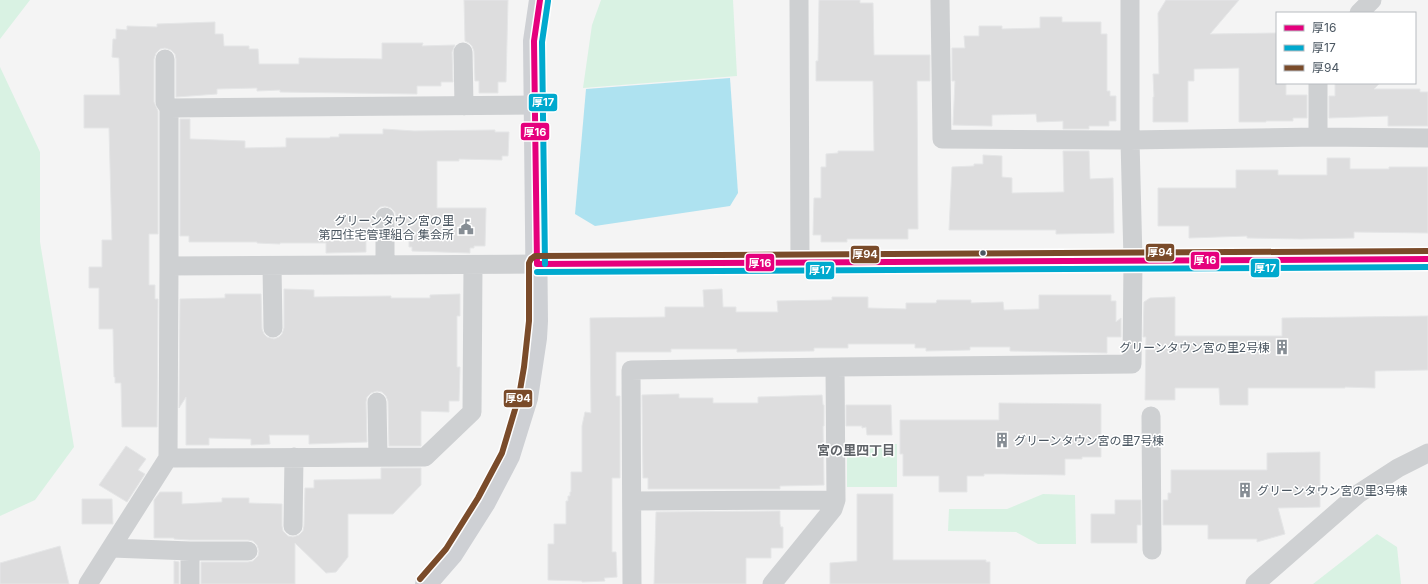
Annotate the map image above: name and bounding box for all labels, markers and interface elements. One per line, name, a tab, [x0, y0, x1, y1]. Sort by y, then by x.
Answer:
legend	[1276, 12, 1416, 84]
text: 厚16	[1312, 20, 1336, 35]
text: 厚17	[1312, 40, 1336, 55]
text: 厚94	[1312, 60, 1339, 75]
line badge: 厚17	[528, 93, 558, 112]
text: 厚17	[532, 95, 554, 109]
line badge: 厚16	[520, 122, 550, 141]
text: 厚16	[524, 125, 546, 139]
place label: グリーンタウン宮の里 第四住宅管理組合 集会所	[319, 213, 454, 242]
public building icon: グリーンタウン宮の里 第四住宅管理組合 集会所	[457, 218, 475, 236]
line badge: 厚94	[1145, 243, 1175, 262]
line badge: 厚94	[850, 245, 880, 264]
text: 厚94	[1147, 245, 1173, 259]
text: 厚94	[852, 247, 878, 261]
unlabelled marker	[978, 248, 988, 258]
line badge: 厚16	[1190, 251, 1220, 270]
line badge: 厚16	[745, 253, 775, 272]
text: 厚16	[1194, 253, 1216, 267]
text: 厚16	[749, 256, 771, 270]
line badge: 厚17	[1250, 258, 1280, 278]
line badge: 厚17	[805, 261, 835, 280]
text: 厚17	[1254, 261, 1276, 275]
text: 厚17	[809, 263, 831, 277]
building icon: グリーンタウン宮の里2号棟	[1273, 338, 1291, 356]
place label: グリーンタウン宮の里2号棟	[1119, 340, 1270, 355]
line badge: 厚94	[503, 389, 533, 408]
text: 厚94	[505, 391, 531, 405]
building icon: グリーンタウン宮の里7号棟	[993, 431, 1011, 449]
place label: グリーンタウン宮の里7号棟	[1014, 433, 1164, 448]
district label: 宮の里四丁目	[817, 442, 895, 458]
building icon: グリーンタウン宮の里3号棟	[1236, 481, 1254, 499]
place label: グリーンタウン宮の里3号棟	[1257, 483, 1408, 498]

